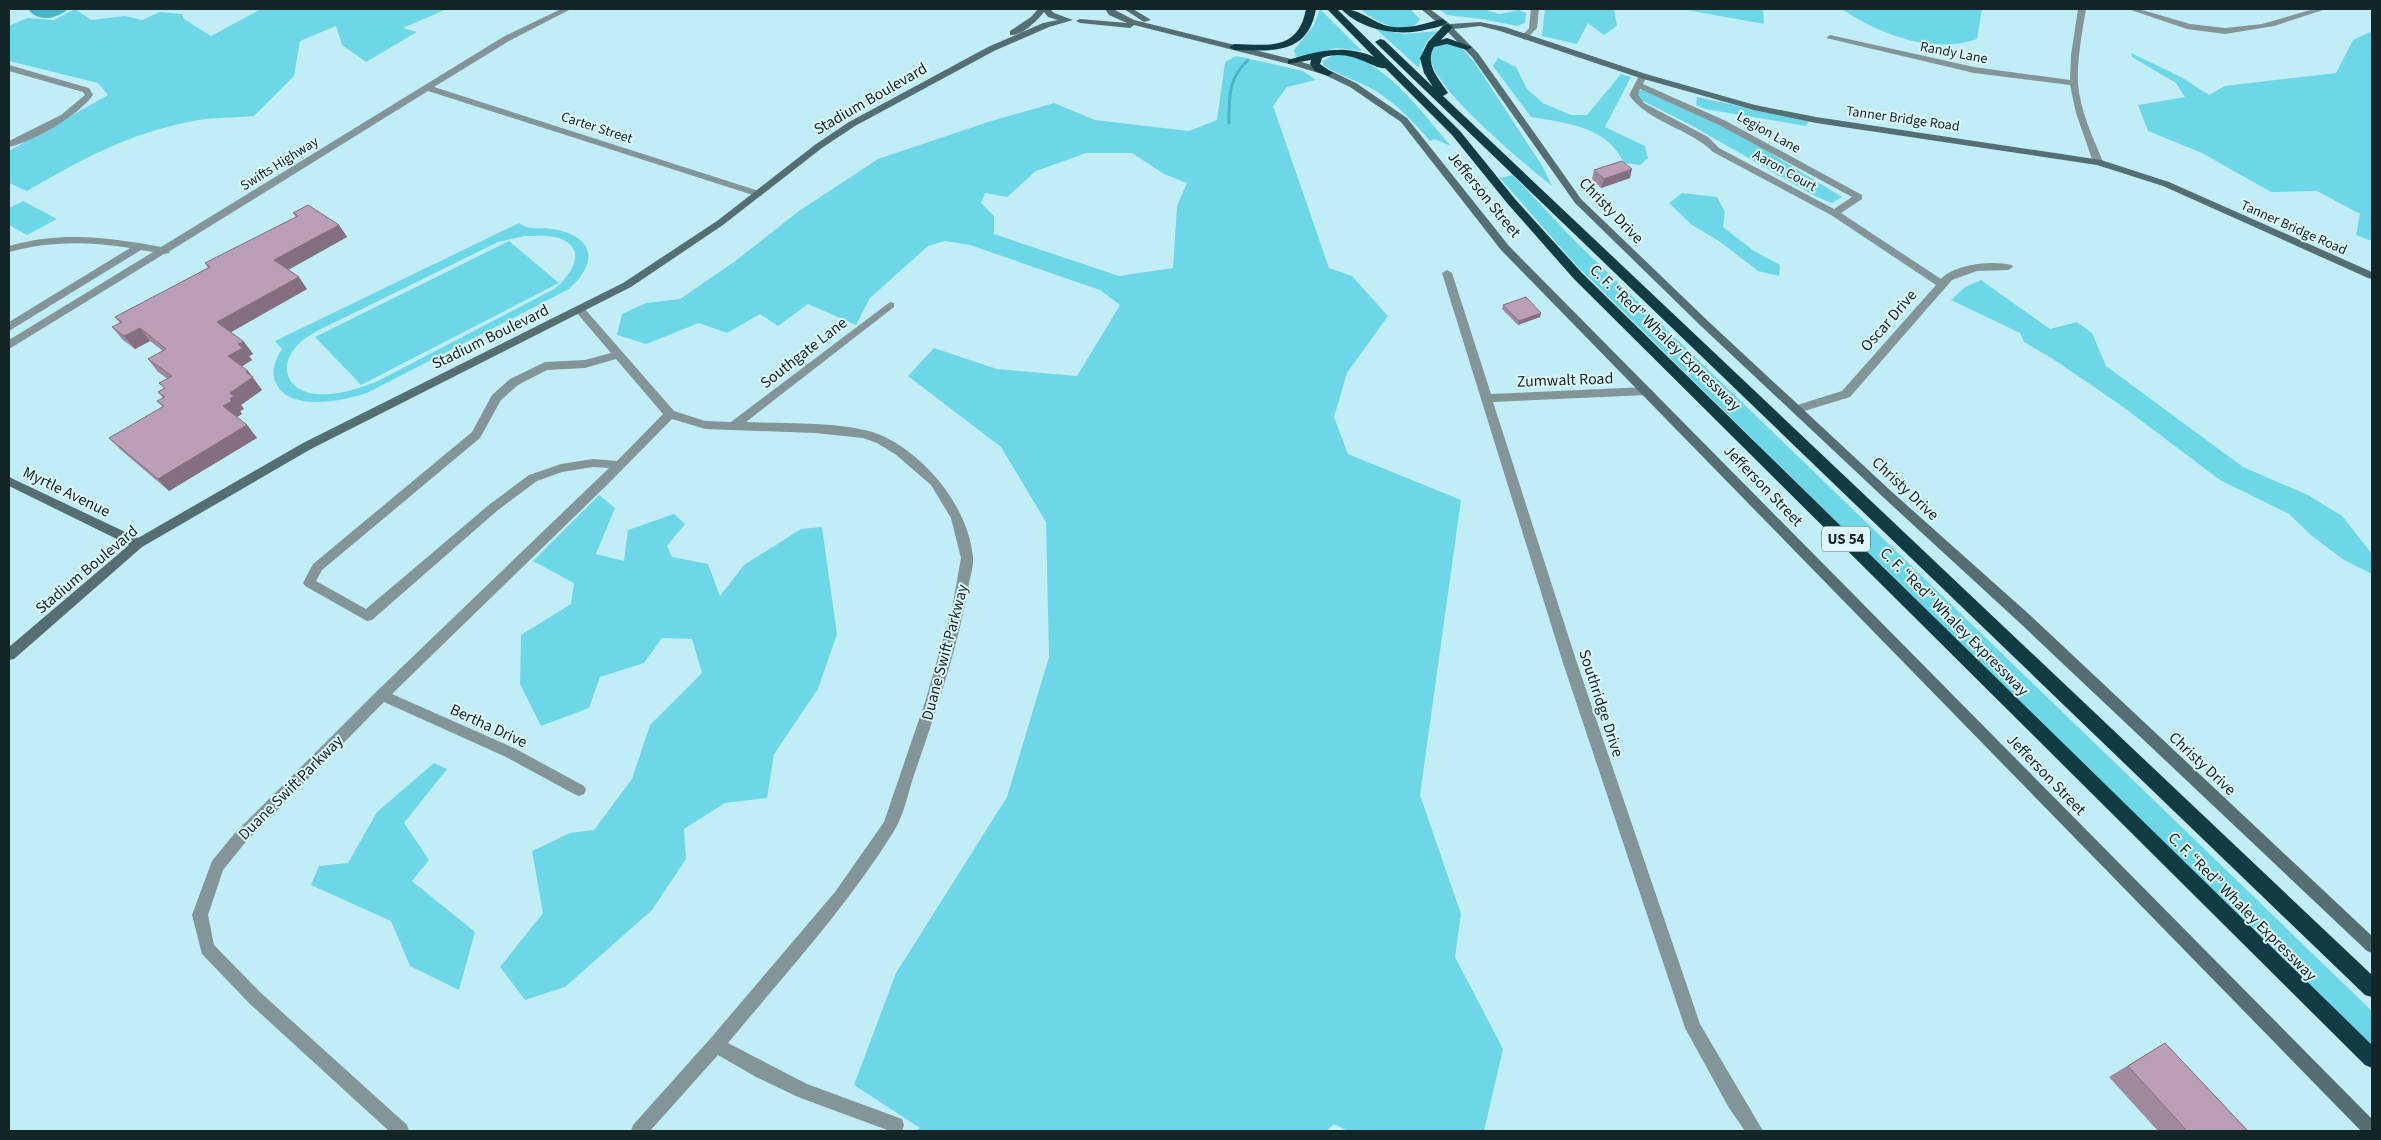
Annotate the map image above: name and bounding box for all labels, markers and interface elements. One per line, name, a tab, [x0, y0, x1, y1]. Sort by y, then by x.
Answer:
street label: Randy Lane	[1918, 37, 1989, 69]
street label: Stadium Boulevard	[810, 57, 931, 140]
street label: Tanner Bridge Road	[1845, 101, 1961, 137]
street label: Carter Street	[558, 107, 635, 149]
street label: Legion Lane	[1733, 107, 1804, 159]
street label: Swifts Highway	[237, 132, 323, 196]
street label: Aaron Court	[1749, 145, 1820, 197]
street label: Jefferson Street	[1442, 147, 1526, 243]
street label: Christy Drive	[1574, 173, 1649, 249]
street label: Tanner Bridge Road	[2237, 196, 2350, 260]
street label: C. F. “Red” Whaley Expressway	[1585, 259, 1746, 416]
street label: Oscar Drive	[1856, 285, 1922, 357]
street label: Stadium Boulevard	[428, 299, 553, 375]
street label: Southgate Lane	[756, 312, 852, 394]
street label: Zumwalt Road	[1516, 367, 1614, 393]
street label: Jefferson Street	[1719, 440, 1808, 532]
street label: Christy Drive	[1867, 452, 1944, 526]
street label: Myrtle Avenue	[19, 461, 114, 523]
street label: Stadium Boulevard	[31, 520, 143, 619]
road number: US 54	[1822, 526, 1870, 552]
street label: C. F. “Red” Whaley Expressway	[1875, 542, 2034, 701]
street label: Duane Swift Parkway	[916, 581, 974, 723]
street label: Southridge Drive	[1573, 647, 1629, 760]
street label: Bertha Drive	[446, 698, 531, 753]
street label: Christy Drive	[2164, 727, 2241, 801]
street label: Jefferson Street	[2002, 729, 2091, 821]
street label: Duane Swift Parkway	[233, 730, 348, 845]
street label: C. F. “Red” Whaley Expressway	[2163, 827, 2322, 986]

